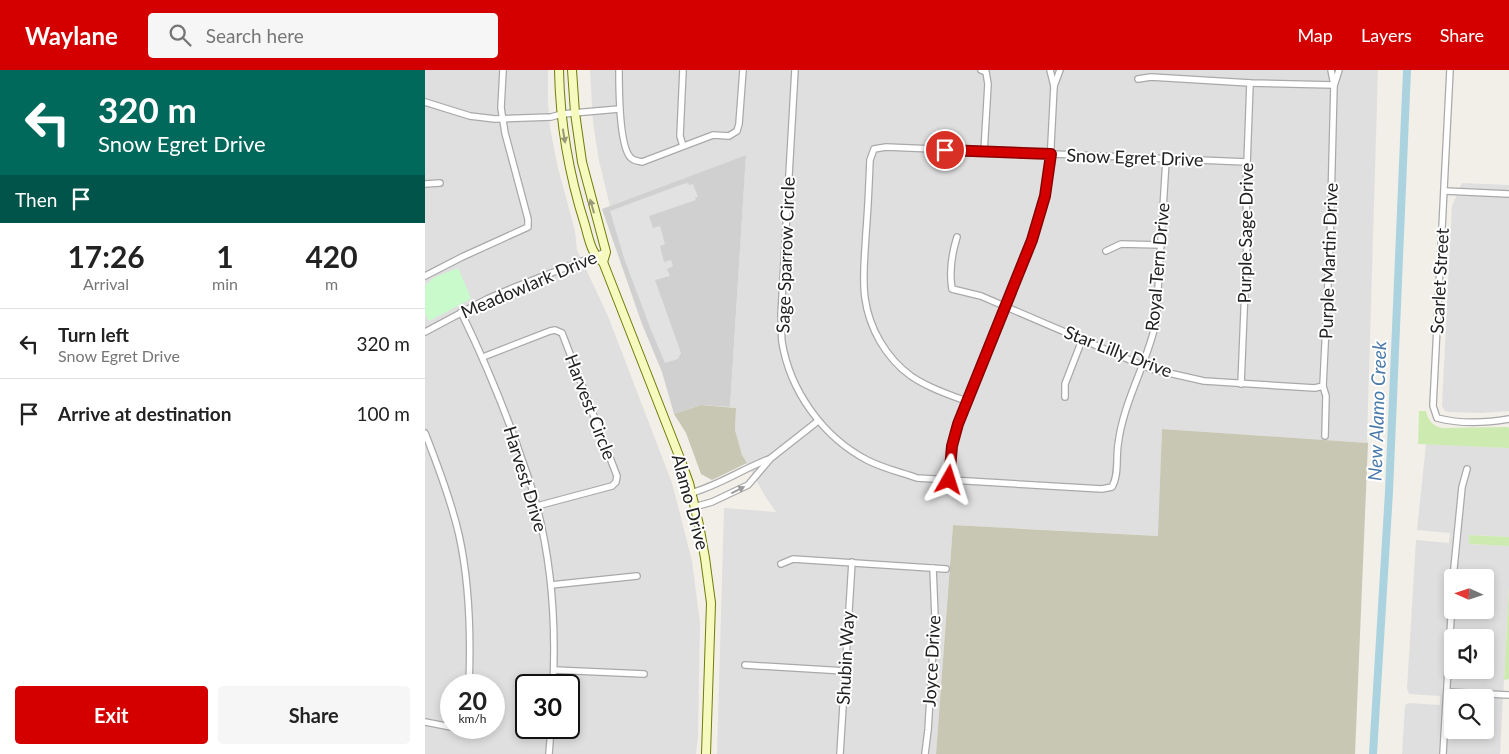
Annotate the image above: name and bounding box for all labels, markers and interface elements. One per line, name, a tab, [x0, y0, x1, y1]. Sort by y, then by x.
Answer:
search box	[148, 13, 498, 58]
text: Waylane	[25, 21, 118, 50]
icon: search	[166, 21, 194, 49]
text: Search here	[206, 24, 304, 47]
text: Map	[1297, 24, 1333, 46]
text: Layers	[1361, 24, 1412, 46]
text: Share	[1440, 24, 1484, 46]
text: 320 m	[98, 88, 197, 130]
icon: left	[15, 90, 80, 155]
one-way arrow	[561, 128, 569, 144]
pin	[924, 129, 966, 171]
text: Snow Egret Drive	[98, 130, 266, 157]
icon: arrive	[931, 136, 959, 164]
street label: Snow Egret Drive	[1066, 144, 1204, 170]
street label: Purple Sage Drive	[1233, 163, 1257, 303]
street label: Sage Sparrow Circle	[771, 176, 799, 334]
street label: Purple Martin Drive	[1314, 182, 1342, 339]
icon: arrive	[67, 185, 95, 213]
text: Then	[15, 188, 57, 211]
one-way arrow	[588, 198, 596, 213]
street label: Royal Tern Drive	[1140, 202, 1174, 332]
street label: Scarlet Street	[1425, 227, 1453, 334]
text: 17:26	[67, 238, 145, 274]
text: 1	[216, 238, 234, 274]
text: 420	[305, 238, 358, 274]
street label: Meadowlark Drive	[457, 246, 600, 323]
text: Arrival	[83, 274, 129, 293]
text: min	[212, 274, 238, 293]
text: m	[325, 274, 338, 293]
street label: Star Lilly Drive	[1061, 320, 1175, 382]
text: Turn left	[58, 323, 129, 346]
icon: left	[15, 330, 43, 358]
text: 320 m	[356, 332, 410, 355]
water label: New Alamo Creek	[1363, 340, 1390, 481]
text: Snow Egret Drive	[58, 346, 180, 365]
street label: Harvest Circle	[561, 351, 621, 463]
icon: arrive	[15, 400, 43, 428]
text: Arrive at destination	[58, 402, 231, 425]
text: 100 m	[356, 402, 410, 425]
street label: Harvest Drive	[499, 423, 552, 534]
street label: Alamo Drive	[668, 452, 714, 552]
position arrow	[922, 453, 974, 505]
one-way arrow	[731, 486, 745, 494]
north arrow	[1444, 569, 1494, 619]
map controls	[1444, 569, 1494, 739]
street label: Shubin Way	[832, 610, 858, 706]
street label: Joyce Drive	[918, 615, 944, 707]
button: sound	[1444, 629, 1494, 679]
speed limit sign: 30	[515, 674, 580, 739]
text: 20	[458, 685, 487, 715]
button: Exit	[15, 686, 208, 744]
button: Share	[218, 686, 410, 744]
button: search	[1444, 689, 1494, 739]
text: km/h	[458, 711, 487, 726]

